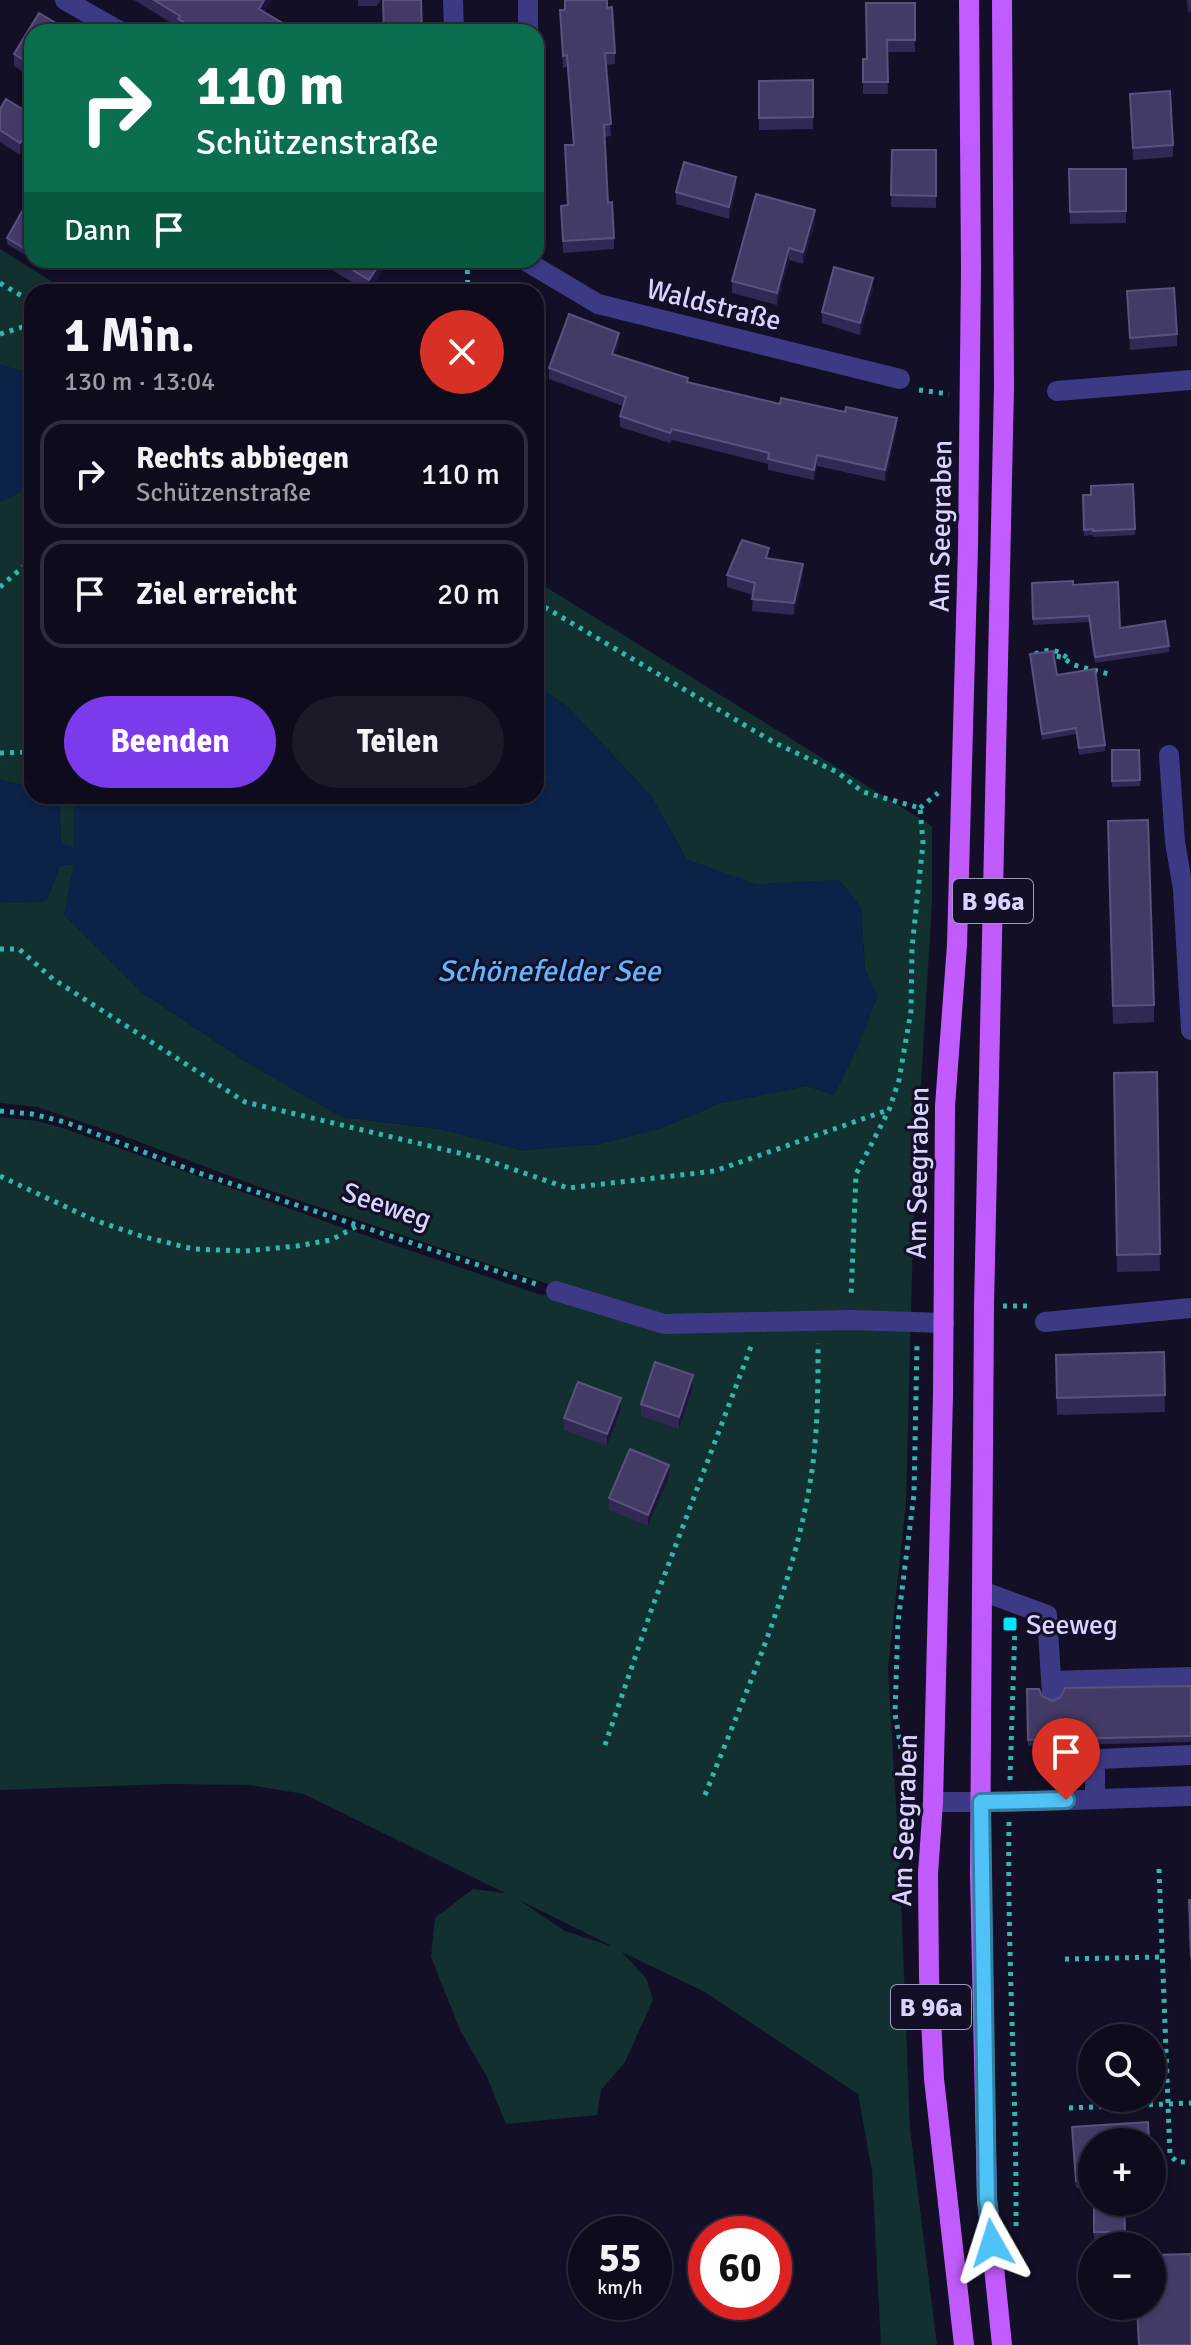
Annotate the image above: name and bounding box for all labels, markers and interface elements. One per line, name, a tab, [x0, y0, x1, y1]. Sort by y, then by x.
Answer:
text: 110 m	[196, 51, 344, 120]
icon: right	[64, 56, 168, 160]
text: Schützenstraße	[196, 120, 439, 165]
icon: arrive	[147, 208, 191, 252]
text: Dann	[64, 212, 131, 249]
street label: Waldstraße	[643, 272, 785, 338]
text: 1 Min.	[64, 306, 195, 365]
button: close	[420, 310, 504, 394]
text: 130 m · 13:04	[64, 366, 215, 398]
text: Rechts abbiegen	[136, 440, 349, 477]
street label: Am Seegraben	[922, 440, 960, 612]
icon: right	[68, 452, 112, 496]
text: 110 m	[421, 456, 500, 493]
text: Schützenstraße	[136, 477, 311, 509]
icon: arrive	[68, 572, 112, 616]
text: Ziel erreicht	[136, 576, 297, 613]
text: 20 m	[437, 576, 500, 613]
button: Beenden	[64, 696, 276, 788]
button: Teilen	[292, 696, 504, 788]
road number: B 96a	[953, 879, 1033, 923]
water label: Schönefelder See	[438, 953, 662, 990]
street label: Am Seegraben	[899, 1087, 937, 1259]
street label: Seeweg	[338, 1175, 436, 1237]
place label: Seeweg	[1026, 1608, 1118, 1642]
marker: Seeweg	[1001, 1615, 1019, 1633]
pin	[1032, 1718, 1100, 1800]
icon: arrive	[1044, 1730, 1088, 1774]
street label: Am Seegraben	[885, 1733, 925, 1907]
road number: B 96a	[891, 1985, 971, 2029]
map controls	[1078, 2024, 1166, 2320]
button: search	[1078, 2024, 1166, 2112]
button: +	[1078, 2128, 1166, 2216]
position arrow	[950, 2201, 1034, 2285]
speed limit sign: 60	[688, 2216, 792, 2320]
button: −	[1078, 2232, 1166, 2320]
text: 55	[598, 2233, 642, 2283]
text: km/h	[597, 2275, 643, 2300]

